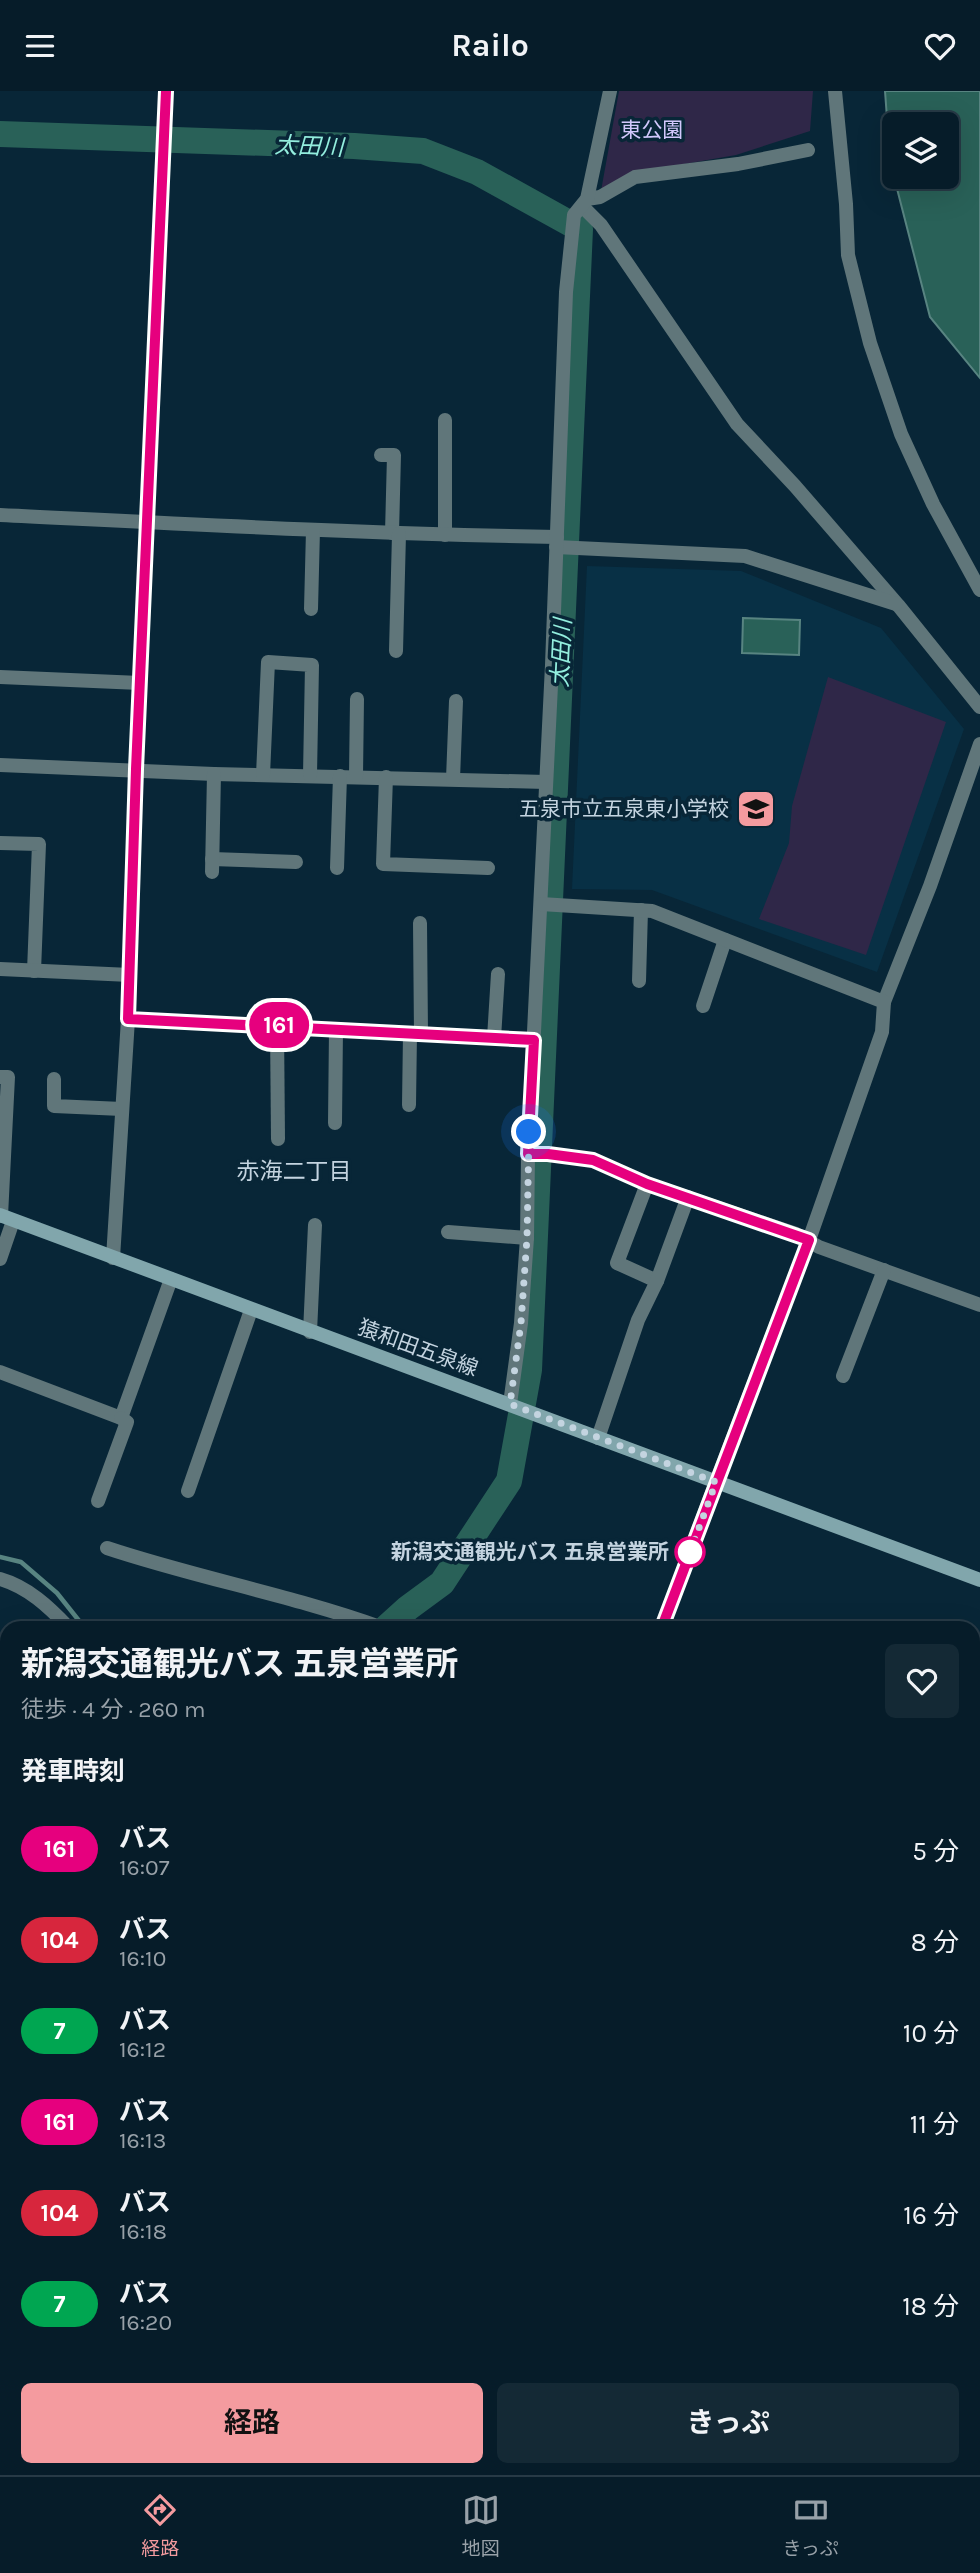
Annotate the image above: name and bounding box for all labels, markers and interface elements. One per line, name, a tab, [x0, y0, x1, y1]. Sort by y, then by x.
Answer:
icon: menu	[21, 27, 59, 65]
text: Railo	[451, 27, 529, 64]
icon: heart	[921, 27, 959, 65]
map controls	[882, 112, 959, 189]
button: layers	[882, 112, 959, 189]
park label: 東公園	[621, 118, 684, 142]
water label: 太田川	[274, 132, 347, 161]
water label: 太田川	[546, 615, 577, 688]
school or university icon: 五泉市立五泉東小学校	[735, 788, 777, 830]
place label: 五泉市立五泉東小学校	[519, 797, 729, 821]
line badge: 161	[239, 1002, 319, 1048]
text: 161	[263, 1011, 295, 1039]
your location	[511, 1114, 546, 1149]
district label: 赤海二丁目	[237, 1158, 352, 1185]
street label: 猿和田五泉線	[355, 1315, 481, 1381]
marker: 新潟交通観光バス 五泉営業所	[675, 1537, 705, 1567]
place label: 新潟交通観光バス 五泉営業所	[391, 1540, 669, 1564]
button: heart	[885, 1644, 959, 1718]
text: 新潟交通観光バス 五泉営業所	[21, 1645, 458, 1683]
text: 徒歩 · 4 分 · 260 m	[21, 1696, 206, 1723]
text: 発車時刻	[21, 1756, 125, 1787]
text: バス	[119, 1823, 171, 1854]
text: 161	[44, 1835, 75, 1863]
text: 5 分	[912, 1836, 959, 1867]
text: 16:07	[119, 1854, 170, 1881]
text: バス	[119, 1914, 171, 1945]
text: 104	[40, 1926, 79, 1954]
text: 8 分	[911, 1927, 959, 1958]
text: 16:10	[119, 1945, 166, 1972]
text: バス	[119, 2005, 171, 2036]
text: 7	[54, 2017, 65, 2045]
text: 10 分	[903, 2018, 959, 2049]
text: 16:12	[119, 2036, 166, 2063]
text: バス	[119, 2096, 171, 2127]
text: 161	[44, 2108, 75, 2136]
text: 11 分	[910, 2109, 959, 2140]
text: 16:13	[119, 2127, 166, 2154]
text: バス	[119, 2187, 171, 2218]
text: 104	[40, 2199, 79, 2227]
text: 16 分	[903, 2200, 959, 2231]
text: 16:18	[119, 2218, 167, 2245]
text: バス	[119, 2278, 171, 2309]
text: 7	[54, 2290, 65, 2318]
text: 18 分	[902, 2291, 959, 2322]
text: 16:20	[119, 2309, 172, 2336]
button: 経路	[21, 2383, 483, 2463]
button: きっぷ	[497, 2383, 959, 2463]
tab: 経路	[141, 2491, 179, 2560]
tab: 地図	[462, 2491, 500, 2560]
tab: きっぷ	[782, 2491, 839, 2560]

